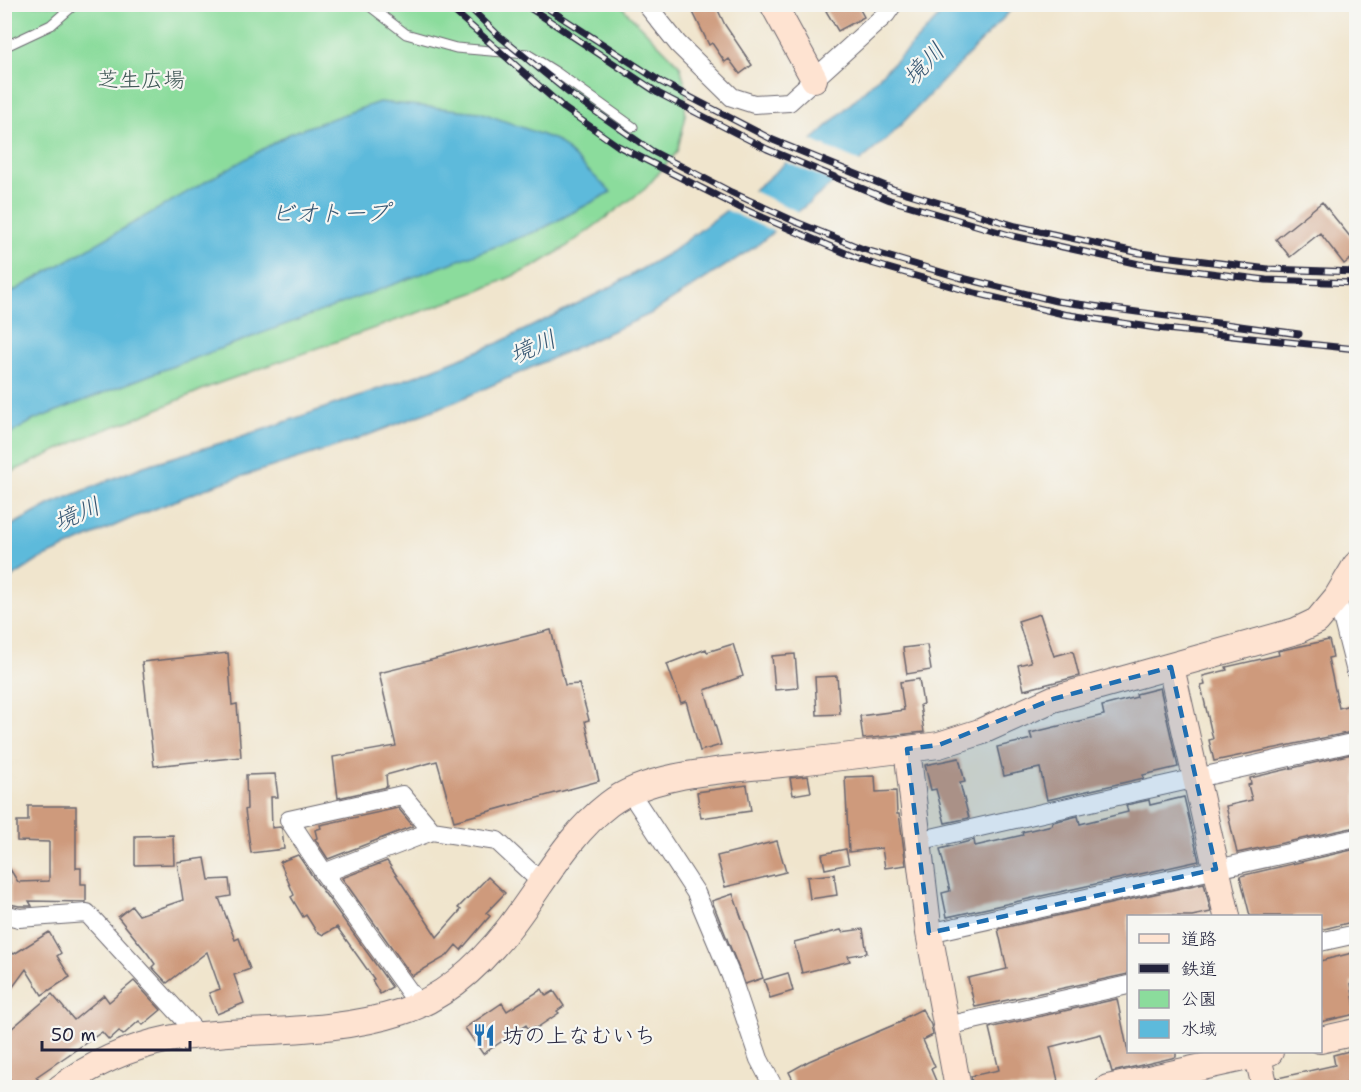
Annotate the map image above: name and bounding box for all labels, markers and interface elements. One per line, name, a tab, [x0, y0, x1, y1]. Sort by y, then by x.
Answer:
water label: 境川	[896, 36, 952, 92]
park label: 芝生広場	[97, 65, 185, 94]
water label: ビオトープ	[270, 197, 394, 229]
water label: 境川	[505, 323, 561, 371]
water label: 境川	[49, 490, 105, 538]
legend	[1127, 915, 1322, 1053]
text: 道路	[1181, 927, 1217, 951]
text: 鉄道	[1181, 957, 1217, 981]
text: 公園	[1181, 987, 1217, 1011]
scale bar	[42, 1014, 190, 1052]
text: 水域	[1181, 1017, 1217, 1041]
place label: 坊の上なむいち	[502, 1021, 656, 1050]
restaurant icon: 坊の上なむいち	[471, 1022, 497, 1048]
text: 50 m	[51, 1023, 96, 1047]

